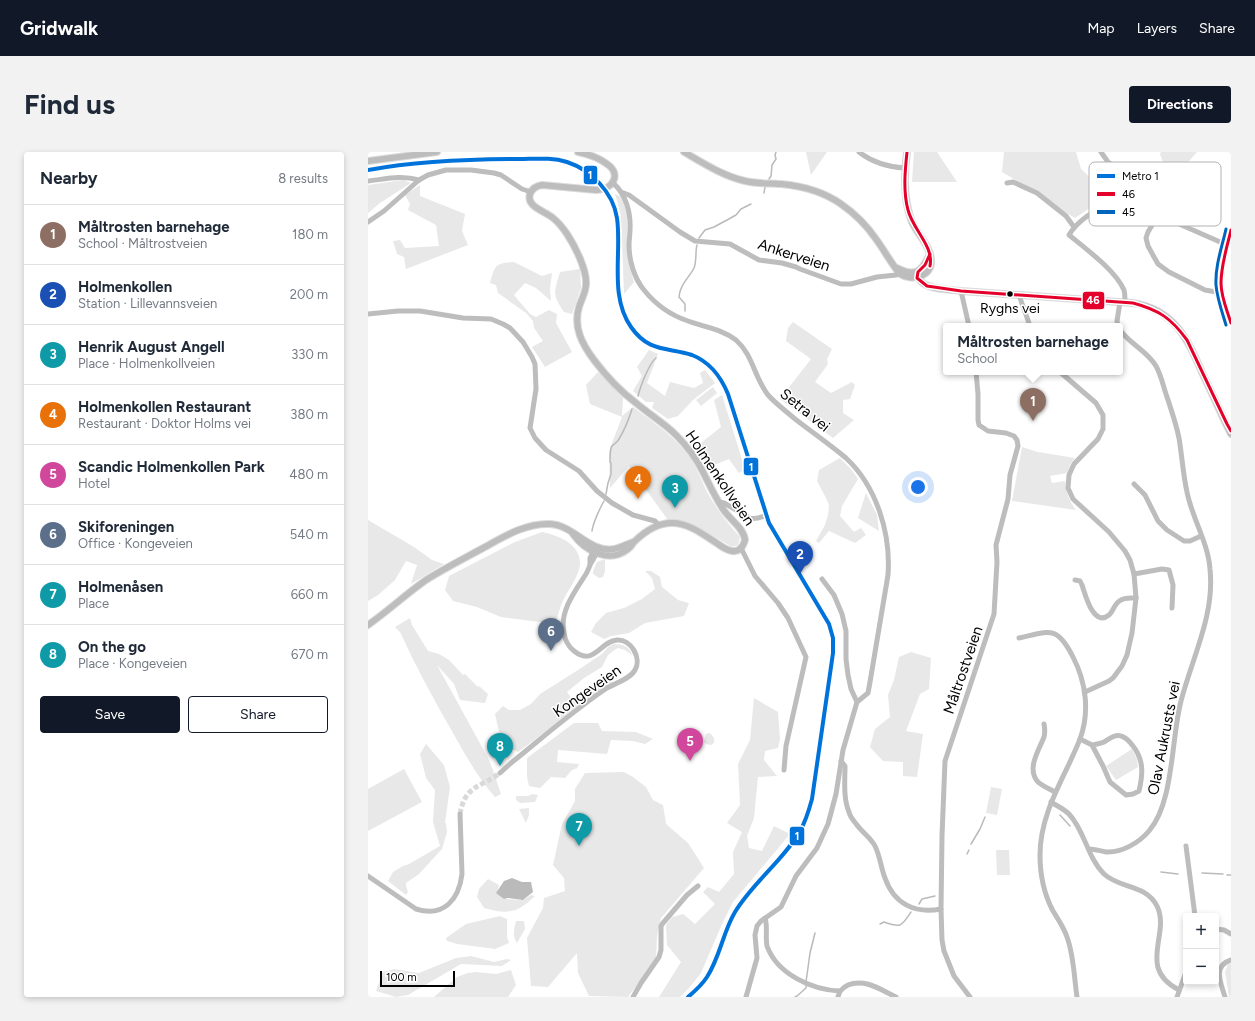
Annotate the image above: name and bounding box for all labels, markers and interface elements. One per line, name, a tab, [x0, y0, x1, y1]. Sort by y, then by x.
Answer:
text: Gridwalk	[20, 17, 98, 40]
text: Map	[1087, 20, 1115, 37]
text: Layers	[1137, 20, 1177, 37]
text: Share	[1199, 20, 1235, 37]
button: Directions	[1129, 86, 1231, 123]
text: Find us	[24, 87, 115, 121]
legend	[1089, 162, 1221, 226]
line badge: 1	[583, 165, 598, 185]
text: Nearby	[40, 168, 98, 188]
text: 1	[588, 169, 592, 182]
text: Metro 1	[1122, 170, 1159, 183]
text: 8 results	[278, 171, 328, 186]
text: 46	[1122, 188, 1135, 201]
text: 45	[1122, 206, 1135, 219]
text: Måltrosten barnehage	[78, 218, 230, 236]
text: 1	[50, 227, 56, 242]
text: 180 m	[292, 227, 328, 242]
street label: Ankerveien	[756, 235, 832, 275]
text: School · Måltrostveien	[78, 236, 207, 251]
text: Holmenkollen	[78, 278, 172, 296]
text: 2	[49, 287, 57, 302]
text: 200 m	[290, 287, 328, 302]
marker: Ryghs vei	[1005, 289, 1015, 299]
line badge: 46	[1082, 291, 1105, 310]
text: 46	[1086, 294, 1100, 307]
text: Station · Lillevannsveien	[78, 296, 217, 311]
place label: Ryghs vei	[980, 300, 1040, 317]
popup	[943, 323, 1123, 375]
text: Måltrosten barnehage	[957, 333, 1109, 351]
text: Henrik August Angell	[78, 338, 225, 356]
text: 3	[49, 347, 57, 362]
text: 330 m	[291, 347, 328, 362]
text: School	[957, 351, 997, 366]
text: Place · Holmenkollveien	[78, 356, 215, 371]
street label: Setra vei	[776, 385, 834, 435]
pin: 1	[1020, 388, 1046, 421]
text: Holmenkollen Restaurant	[78, 398, 251, 416]
text: 4	[49, 407, 57, 422]
text: 380 m	[290, 407, 328, 422]
text: Restaurant · Doktor Holms vei	[78, 416, 251, 431]
street label: Holmenkollveien	[682, 427, 758, 529]
line badge: 1	[743, 457, 759, 476]
text: Scandic Holmenkollen Park	[78, 458, 265, 476]
text: 1	[749, 461, 753, 474]
pin: 4	[625, 466, 651, 499]
text: 5	[49, 467, 57, 482]
text: 480 m	[289, 467, 328, 482]
pin: 3	[662, 475, 688, 508]
text: Hotel	[78, 476, 110, 491]
your location	[908, 477, 928, 497]
text: Skiforeningen	[78, 518, 174, 536]
text: 6	[49, 527, 57, 542]
text: 540 m	[290, 527, 328, 542]
text: Office · Kongeveien	[78, 536, 193, 551]
pin: 2	[787, 541, 813, 574]
text: Holmenåsen	[78, 578, 163, 596]
text: 7	[49, 587, 57, 602]
text: 660 m	[291, 587, 328, 602]
text: Place	[78, 596, 109, 611]
pin: 6	[538, 618, 564, 651]
street label: Måltrostveien	[940, 624, 986, 716]
text: On the go	[78, 638, 146, 656]
text: 8	[49, 647, 57, 662]
text: 670 m	[291, 647, 328, 662]
text: Place · Kongeveien	[78, 656, 187, 671]
street label: Kongeveien	[550, 661, 624, 721]
street label: Olav Aukrusts vei	[1144, 679, 1184, 797]
button: Save	[40, 696, 180, 733]
button: Share	[188, 696, 328, 733]
pin: 5	[677, 728, 703, 761]
pin: 8	[487, 733, 513, 766]
pin: 7	[566, 813, 592, 846]
line badge: 1	[789, 826, 805, 846]
text: 1	[795, 830, 799, 843]
map controls	[1183, 913, 1219, 985]
button: +	[1183, 913, 1219, 949]
button: −	[1183, 949, 1219, 985]
scale bar	[380, 969, 455, 988]
text: 100 m	[386, 971, 417, 984]

